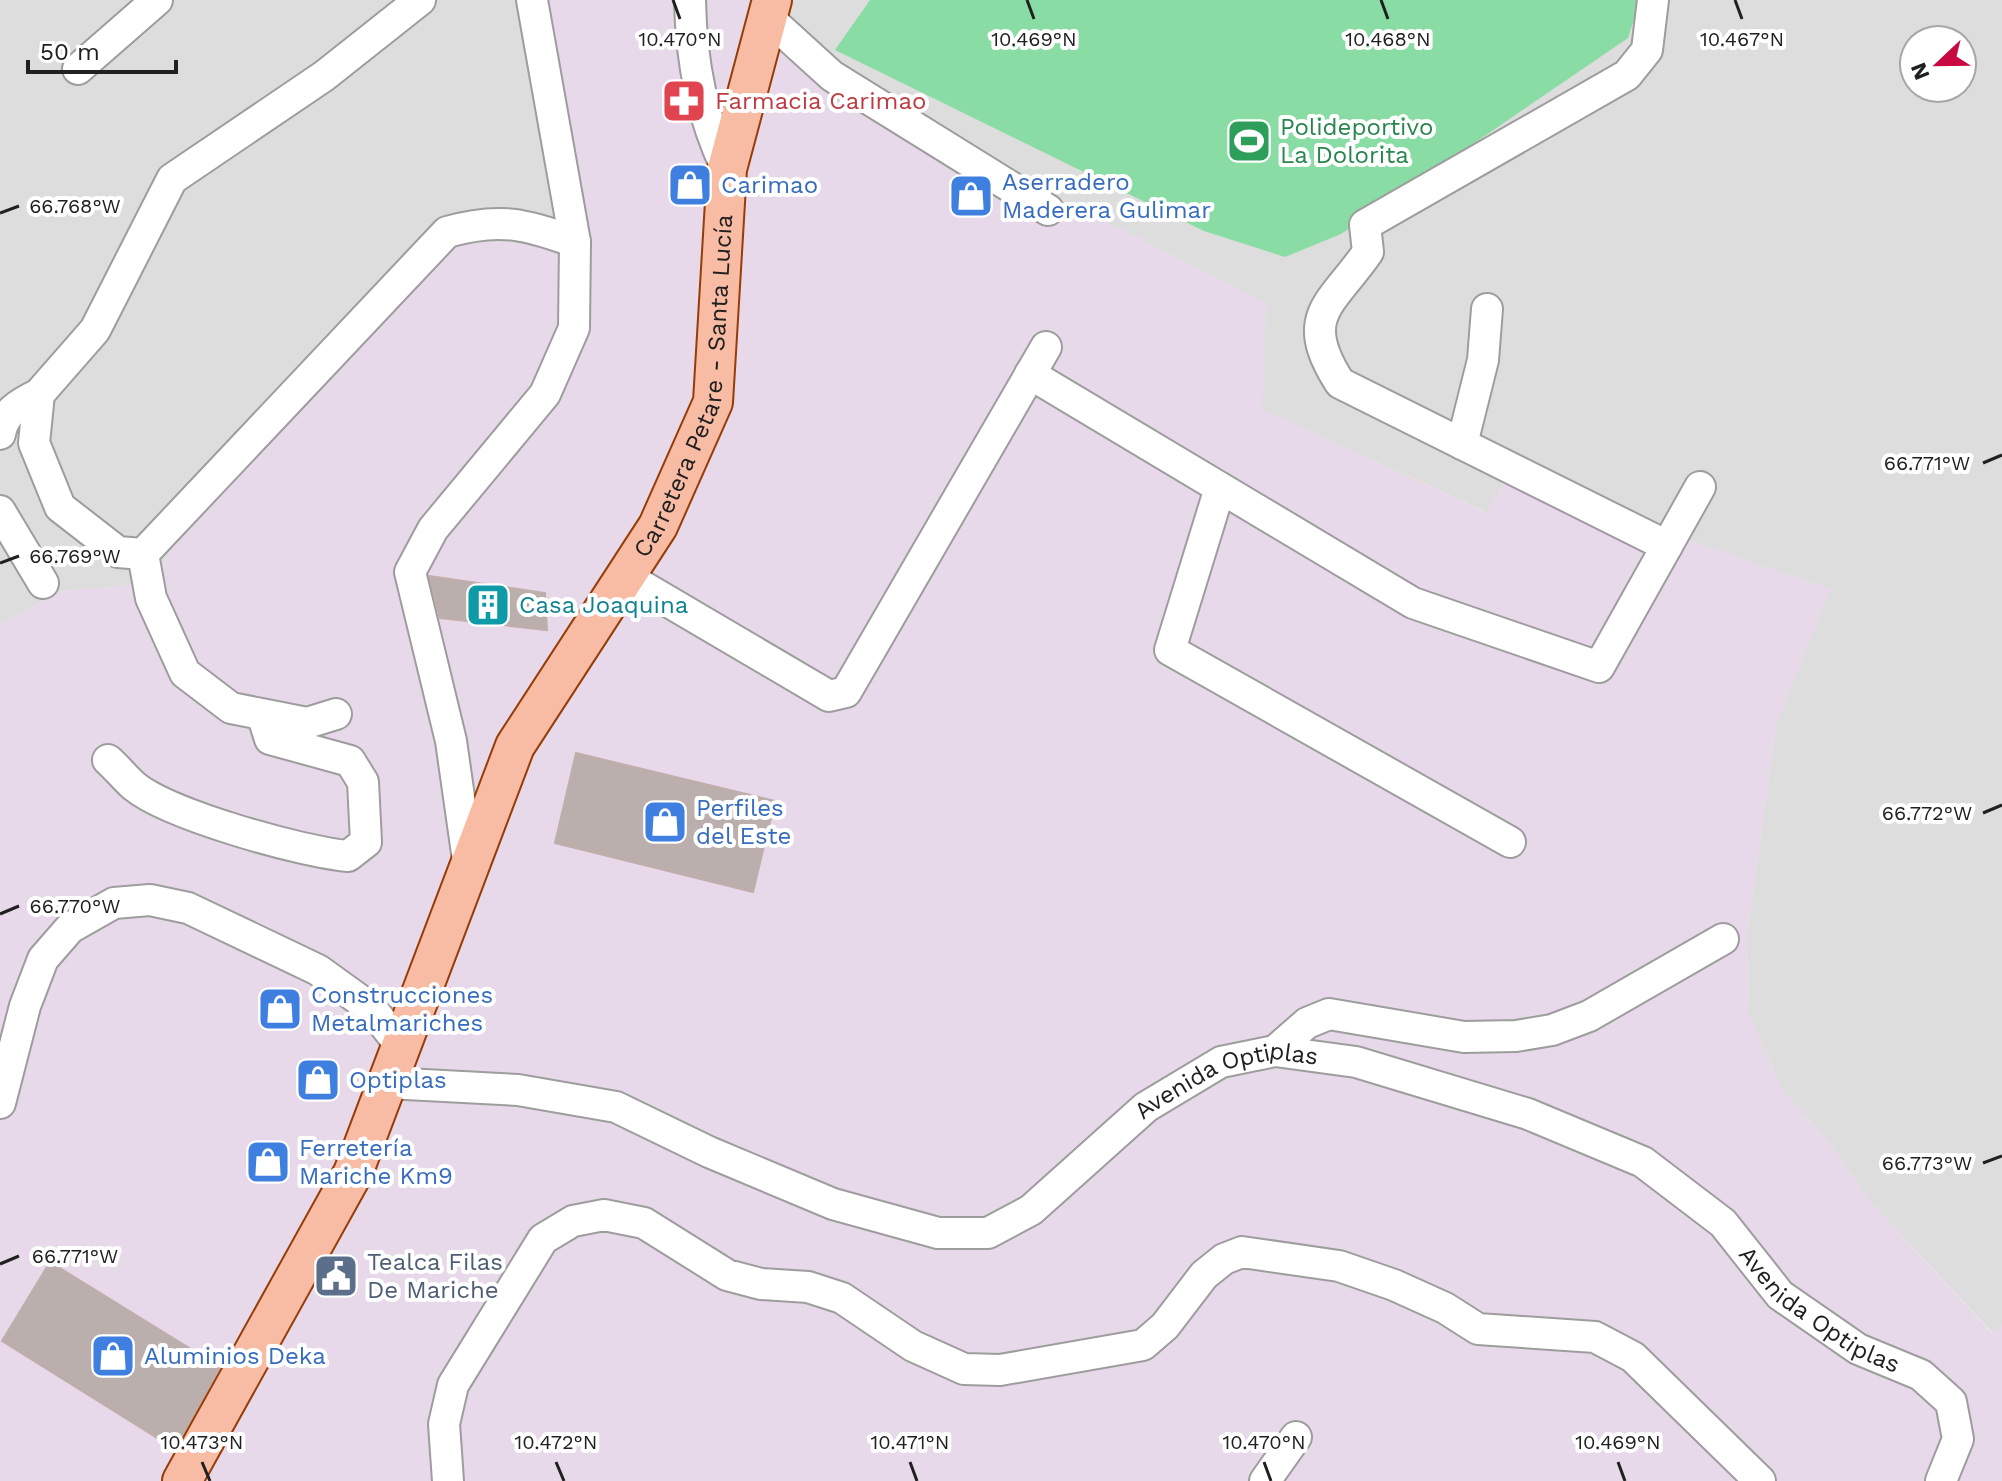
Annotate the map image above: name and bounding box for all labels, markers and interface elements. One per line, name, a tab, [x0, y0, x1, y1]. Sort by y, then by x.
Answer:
scale bar	[28, 24, 176, 74]
north arrow	[1898, 24, 1978, 104]
text: 10.470°N	[638, 27, 722, 51]
text: 10.469°N	[991, 27, 1077, 51]
text: 10.468°N	[1345, 27, 1431, 51]
text: 10.467°N	[1700, 27, 1784, 51]
text: 50 m	[40, 38, 100, 66]
text: N	[1905, 59, 1935, 84]
pharmacy icon: Farmacia Carimao	[660, 77, 708, 125]
place label: Farmacia Carimao	[715, 87, 926, 115]
place label: Polideportivo La Dolorita	[1280, 113, 1433, 169]
sports icon: Polideportivo La Dolorita	[1225, 117, 1273, 165]
shop icon: Carimao	[666, 161, 714, 209]
place label: Aserradero Maderera Gulimar	[1002, 168, 1211, 224]
place label: Carimao	[721, 171, 818, 199]
shop icon: Aserradero Maderera Gulimar	[947, 172, 995, 220]
text: 66.768°W	[29, 194, 121, 218]
street label: Carretera Petare - Santa Lucía	[628, 214, 738, 562]
text: 66.771°W	[1884, 451, 1970, 475]
text: 66.769°W	[29, 544, 121, 568]
building icon: Casa Joaquina	[464, 581, 512, 629]
place label: Casa Joaquina	[519, 591, 688, 619]
place label: Perfiles del Este	[696, 794, 791, 850]
shop icon: Perfiles del Este	[641, 798, 689, 846]
text: 66.772°W	[1882, 801, 1972, 825]
text: 66.770°W	[30, 894, 120, 918]
place label: Construcciones Metalmariches	[311, 981, 493, 1037]
shop icon: Construcciones Metalmariches	[256, 985, 304, 1033]
street label: Avenida Optiplas	[1129, 1036, 1320, 1125]
shop icon: Optiplas	[294, 1056, 342, 1104]
place label: Optiplas	[349, 1066, 447, 1094]
place label: Ferretería Mariche Km9	[299, 1134, 453, 1190]
shop icon: Ferretería Mariche Km9	[244, 1138, 292, 1186]
text: 66.773°W	[1882, 1151, 1972, 1175]
street label: Avenida Optiplas	[1733, 1241, 1904, 1379]
text: 66.771°W	[32, 1244, 118, 1268]
place label: Tealca Filas De Mariche	[367, 1248, 503, 1304]
public building icon: Tealca Filas De Mariche	[312, 1252, 360, 1300]
shop icon: Aluminios Deka	[89, 1332, 137, 1380]
place label: Aluminios Deka	[144, 1342, 326, 1370]
text: 10.473°N	[161, 1430, 243, 1454]
text: 10.472°N	[515, 1430, 597, 1454]
text: 10.471°N	[871, 1430, 950, 1454]
text: 10.470°N	[1222, 1430, 1306, 1454]
text: 10.469°N	[1575, 1430, 1661, 1454]

